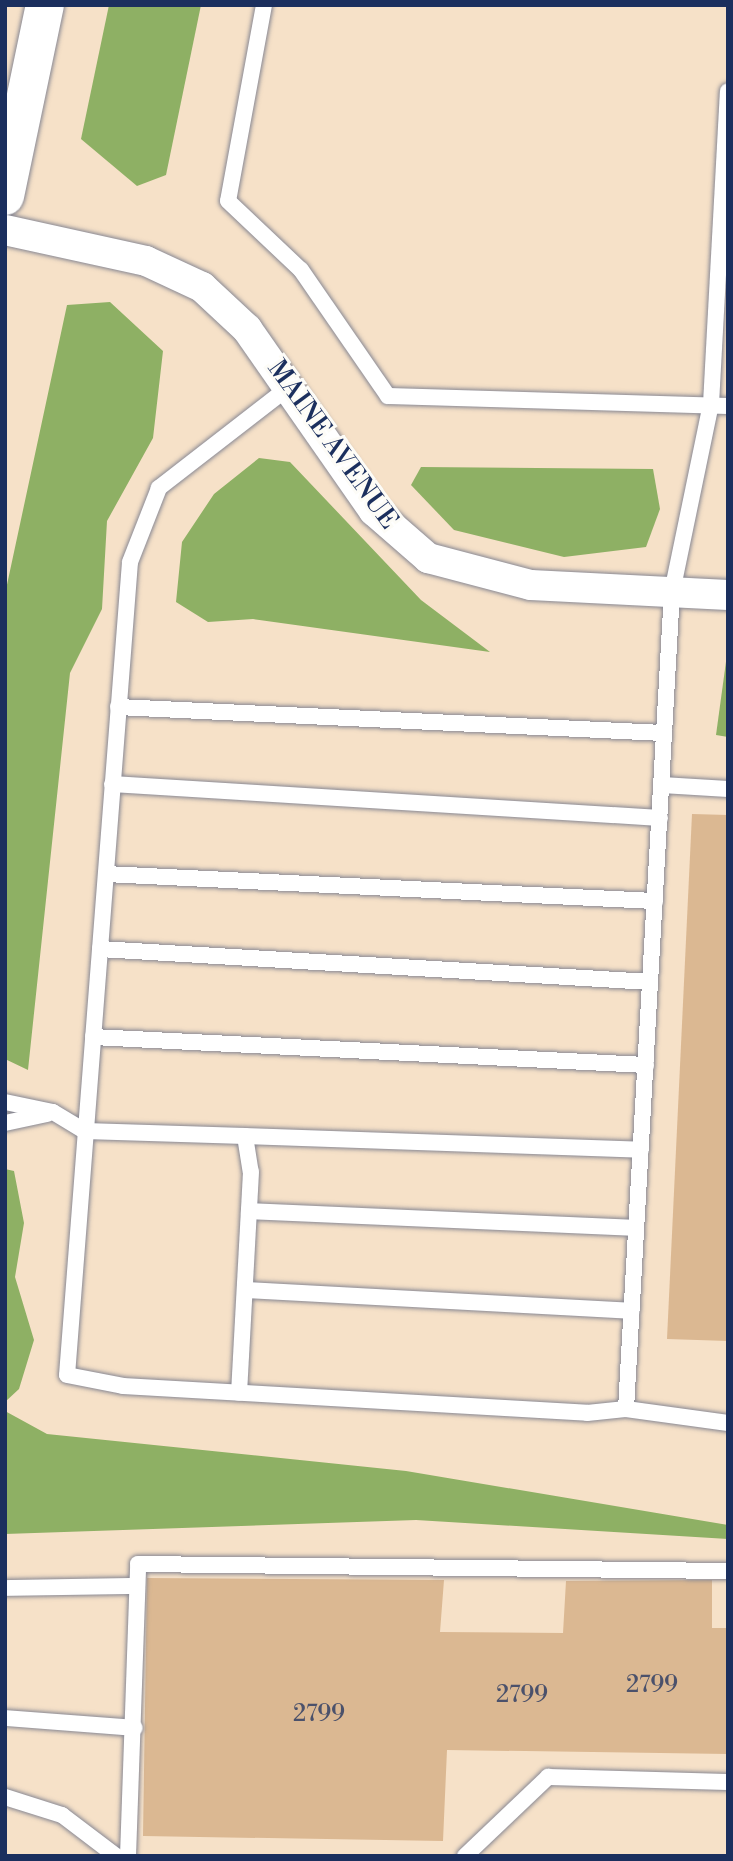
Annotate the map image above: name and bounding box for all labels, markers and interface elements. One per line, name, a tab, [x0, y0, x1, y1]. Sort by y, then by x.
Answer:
street label: MAINE AVENUE	[260, 354, 404, 536]
house number: 2799	[626, 1671, 678, 1699]
house number: 2799	[496, 1681, 548, 1709]
house number: 2799	[293, 1700, 345, 1728]

